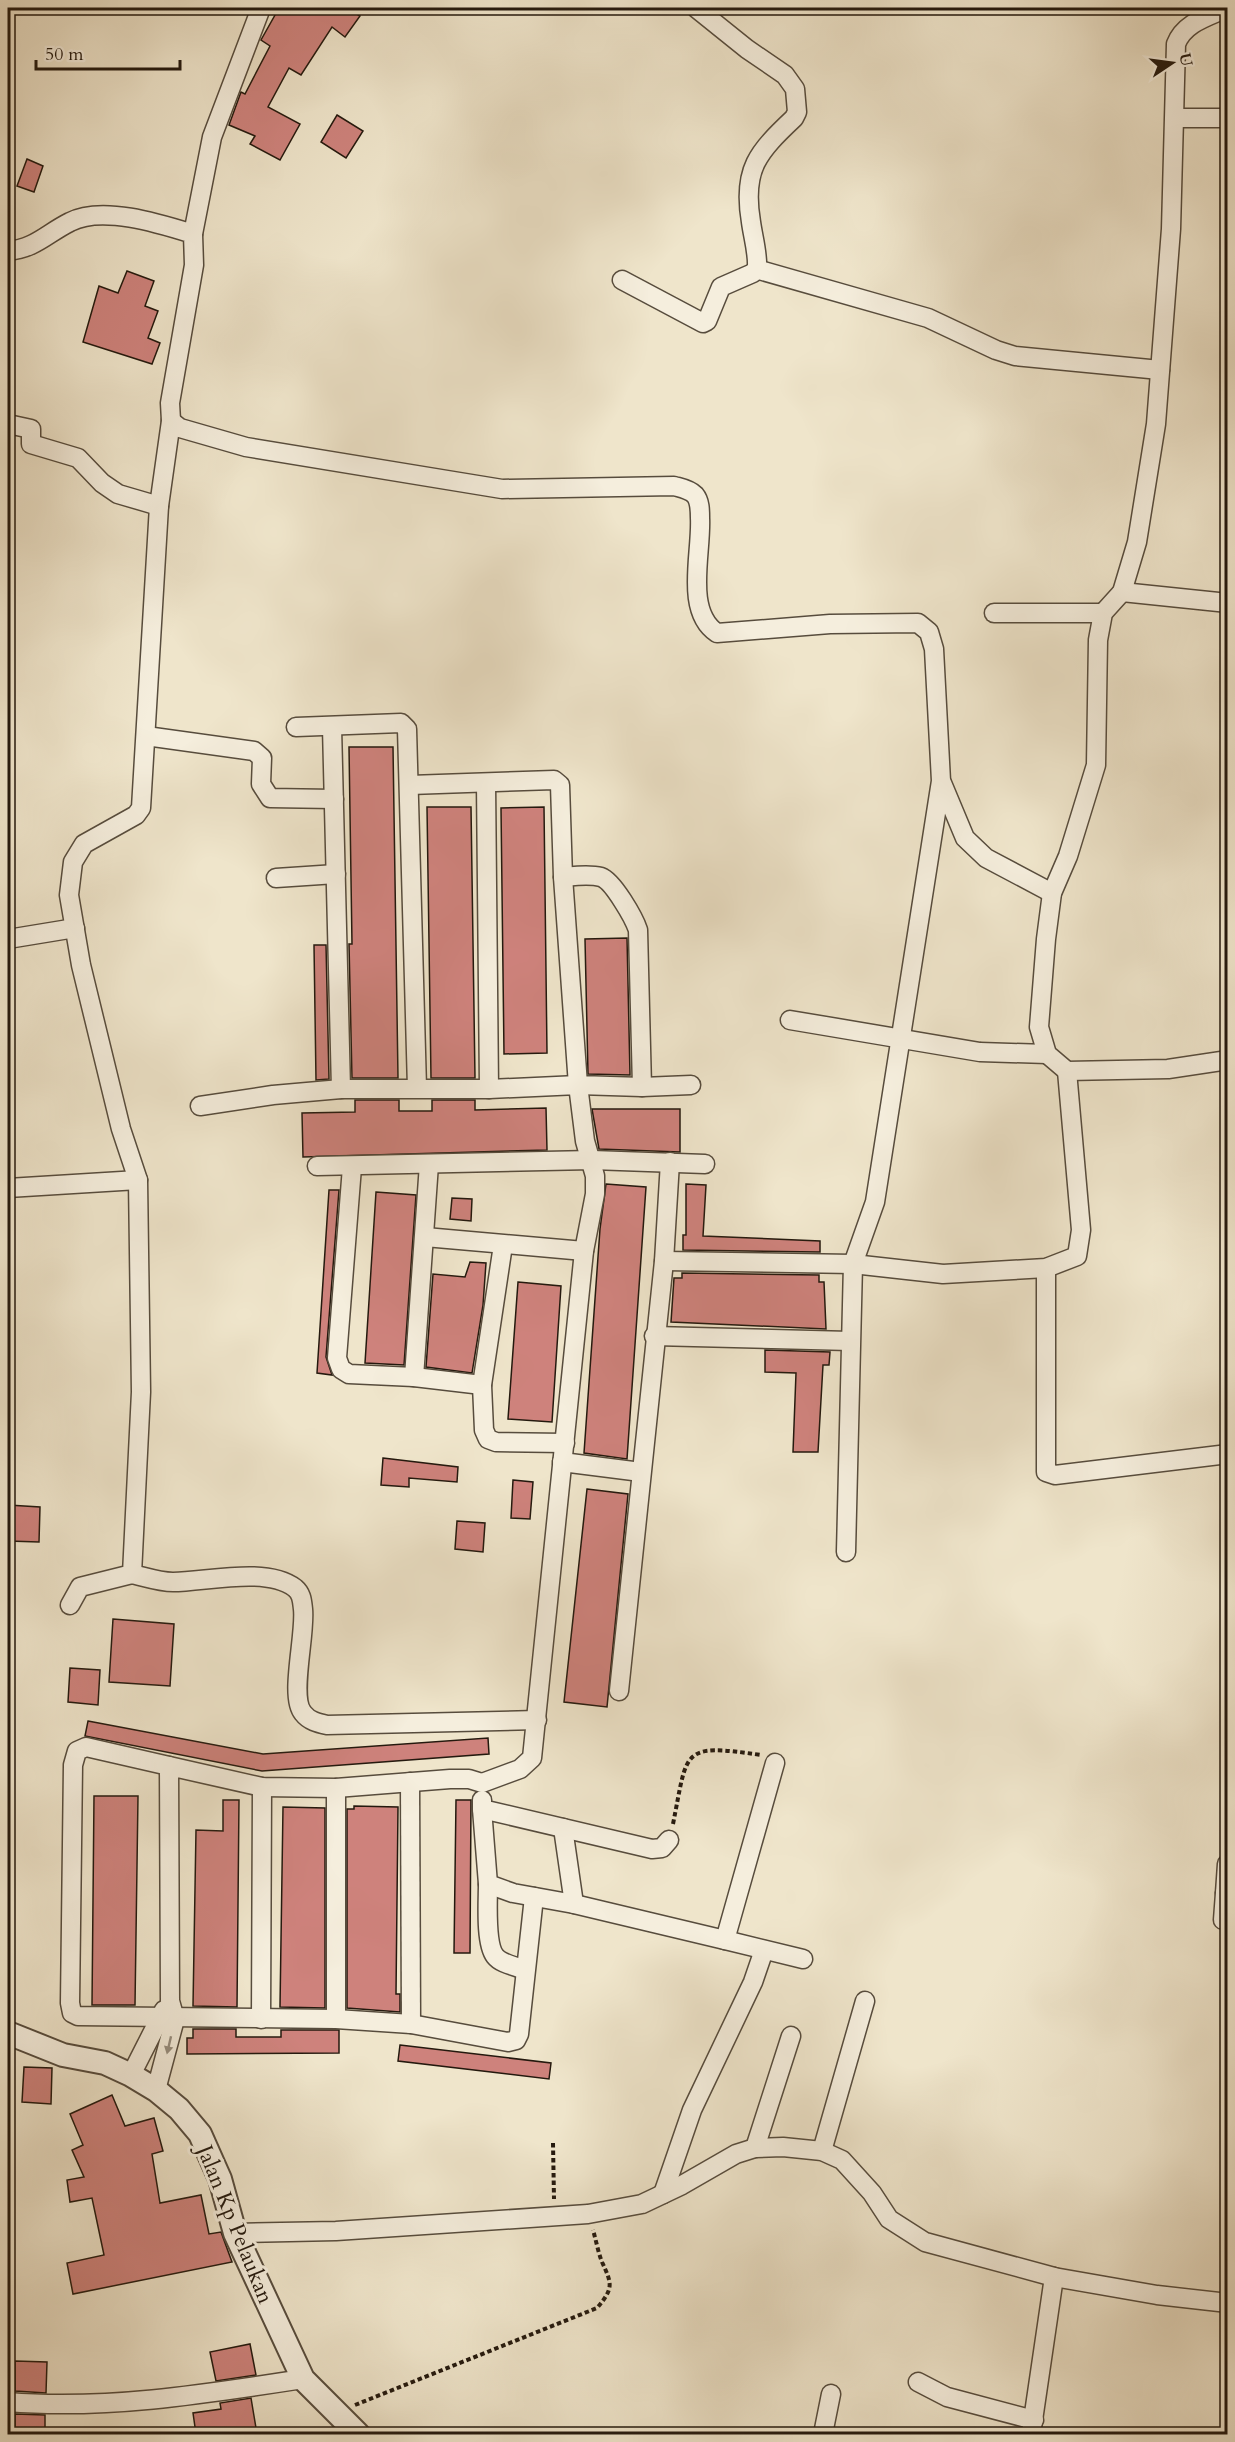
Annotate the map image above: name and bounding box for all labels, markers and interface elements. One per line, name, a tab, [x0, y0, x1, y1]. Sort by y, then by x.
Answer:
scale bar	[36, 33, 180, 71]
north arrow	[1142, 33, 1202, 93]
text: 50 m	[45, 42, 84, 67]
text: U	[1173, 51, 1198, 69]
one-way arrow	[163, 2036, 173, 2055]
street label: Jalan Kp Pelaukan	[188, 2138, 281, 2309]

